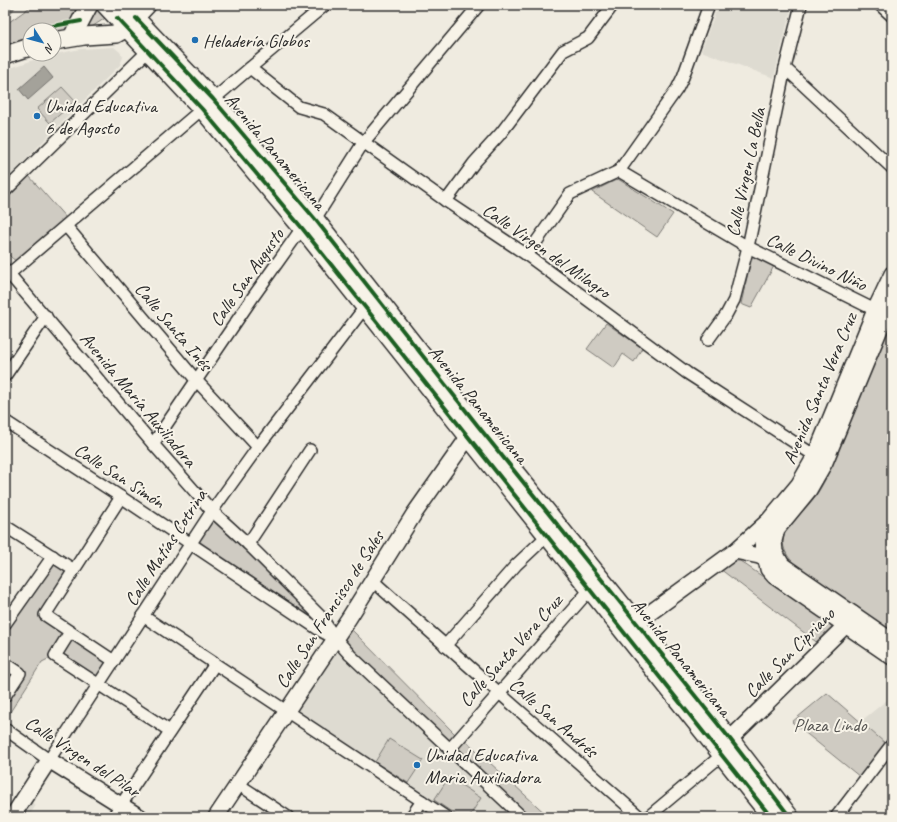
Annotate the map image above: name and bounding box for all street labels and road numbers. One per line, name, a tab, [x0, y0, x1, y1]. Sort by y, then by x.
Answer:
street label: Avenida Panamericana	[219, 88, 333, 217]
street label: Calle Virgen La Bella	[721, 104, 772, 239]
street label: Calle Virgen del Milagro	[478, 198, 617, 305]
street label: Calle San Augusto	[204, 223, 290, 331]
street label: Calle Divino Niño	[762, 227, 872, 297]
street label: Calle Santa Inés	[129, 278, 219, 378]
street label: Avenida Santa Vera Cruz	[777, 307, 863, 468]
street label: Avenida María Auxiliadora	[75, 327, 203, 474]
street label: Avenida Panamericana	[423, 341, 535, 470]
street label: Calle San Simón	[70, 438, 170, 514]
street label: Calle Matías Cotrina	[119, 483, 213, 610]
street label: Calle San Francisco de Sales	[270, 525, 390, 693]
street label: Calle Santa Vera Cruz	[454, 588, 569, 712]
street label: Avenida Panamericana	[626, 594, 738, 723]
street label: Calle San Cipriano	[740, 602, 841, 703]
street label: Calle San Andrés	[504, 673, 604, 764]
street label: Calle Virgen del Pilar	[20, 711, 146, 804]

